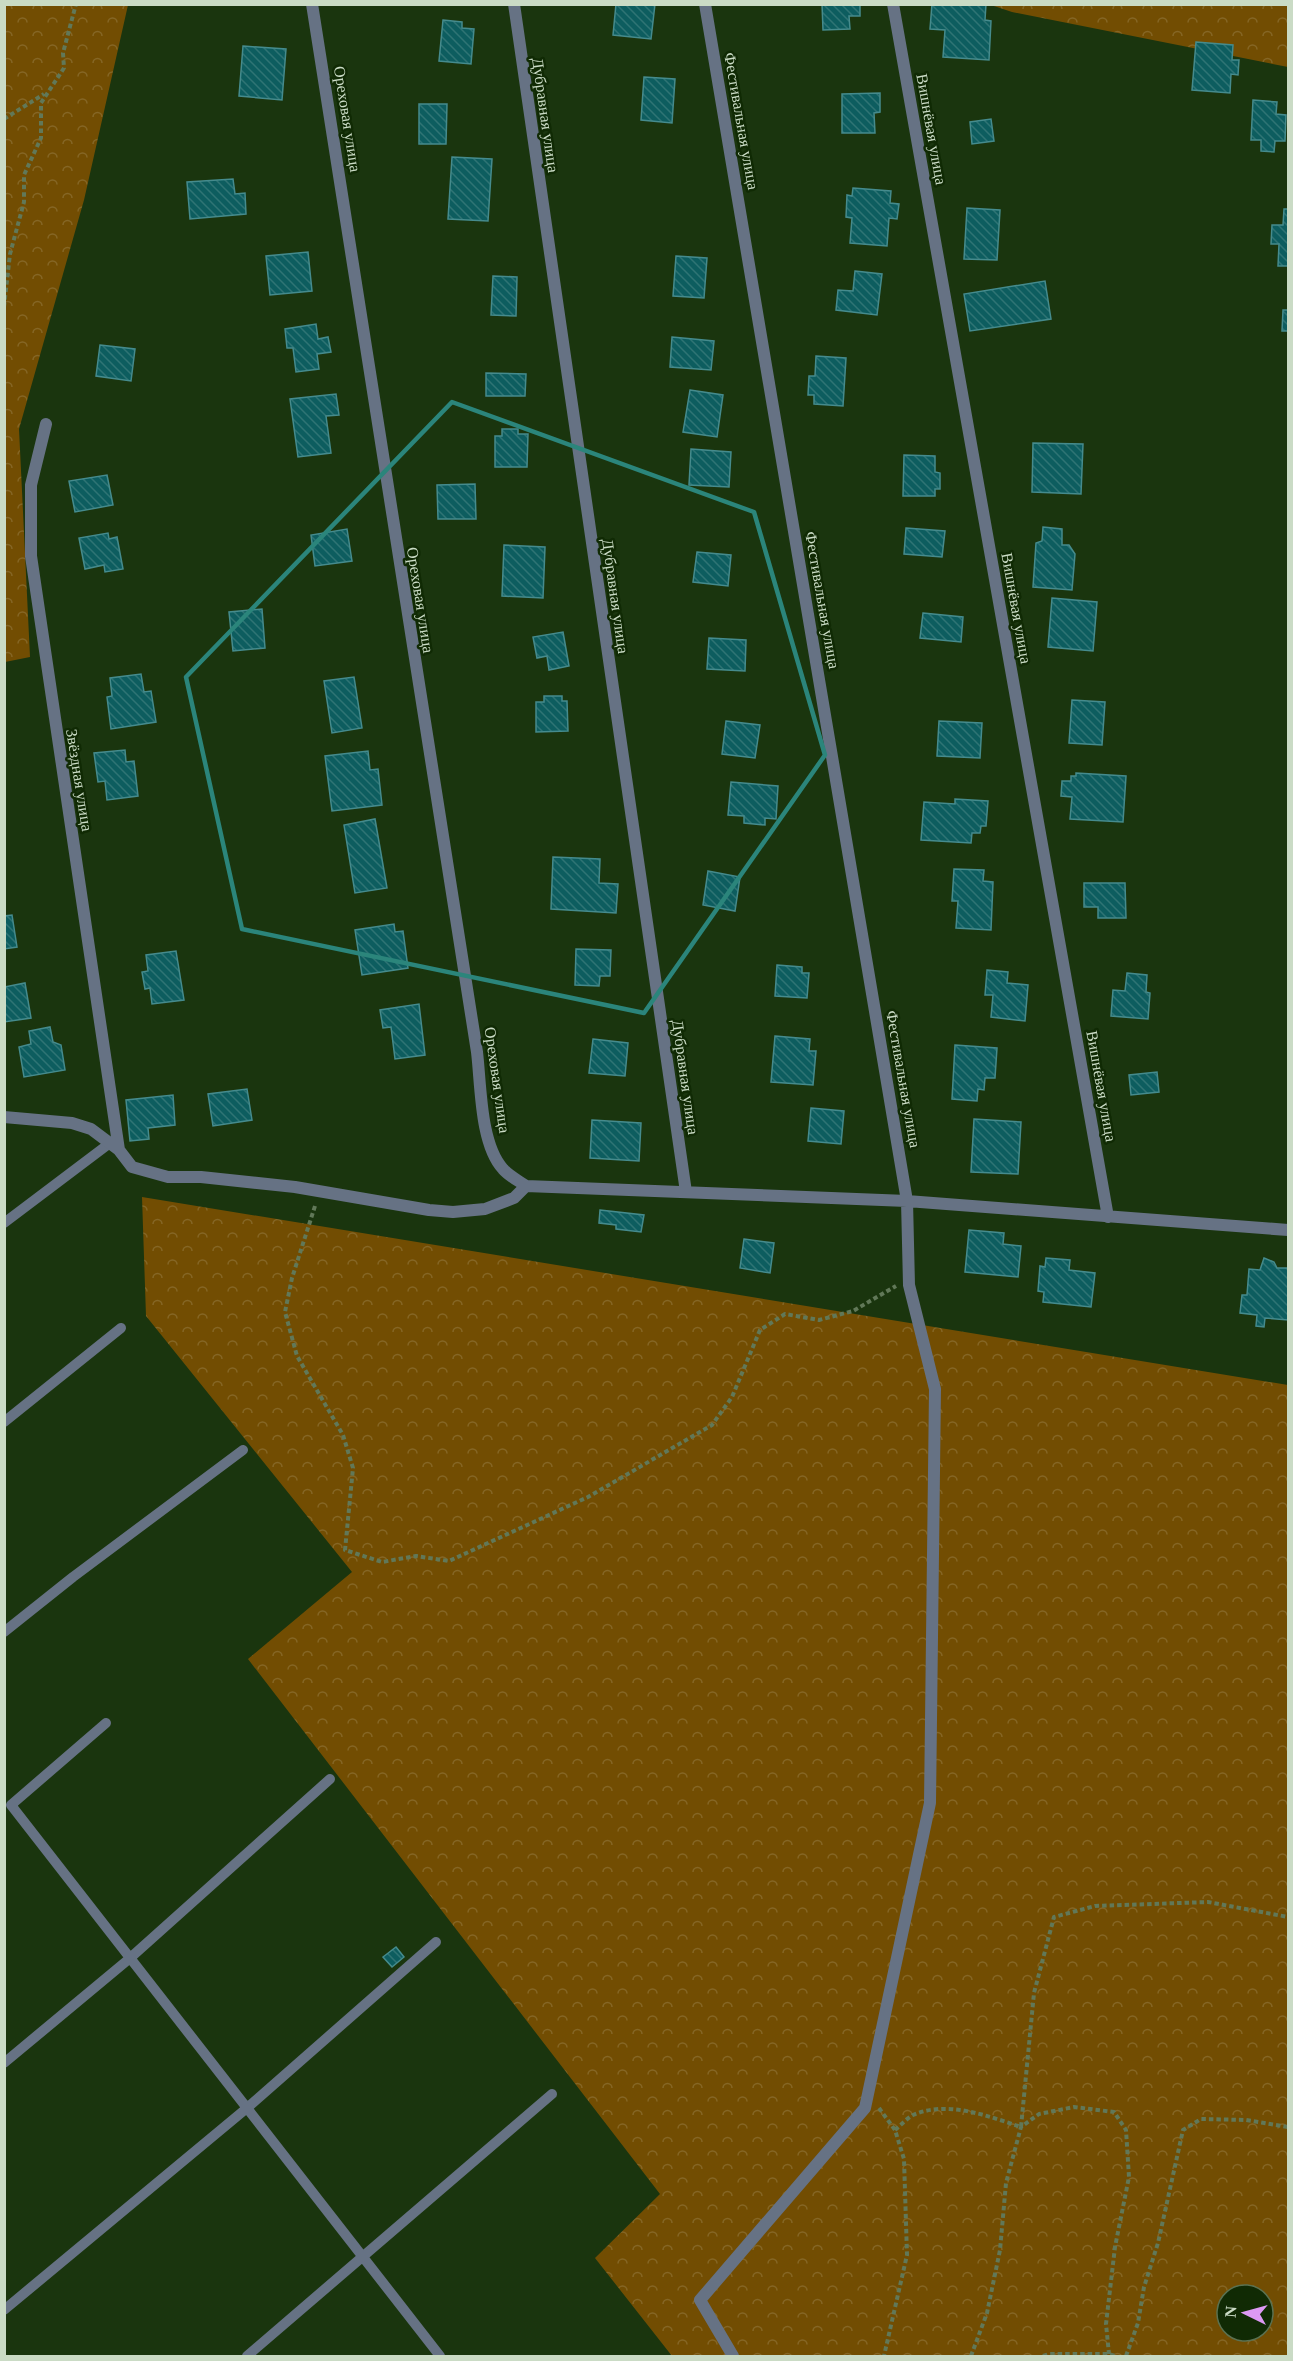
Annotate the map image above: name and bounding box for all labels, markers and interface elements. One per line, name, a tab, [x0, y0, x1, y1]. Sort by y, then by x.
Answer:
street label: Фестивальная улица	[720, 51, 762, 191]
street label: Дубравная улица	[528, 56, 562, 174]
street label: Ореховая улица	[330, 65, 364, 173]
street label: Вишнёвая улица	[912, 72, 950, 186]
street label: Фестивальная улица	[801, 530, 843, 670]
street label: Дубравная улица	[598, 537, 632, 655]
street label: Ореховая улица	[403, 546, 437, 654]
street label: Вишнёвая улица	[997, 551, 1035, 665]
street label: Звёздная улица	[62, 728, 96, 833]
street label: Фестивальная улица	[882, 1009, 924, 1149]
street label: Дубравная улица	[668, 1018, 702, 1136]
street label: Ореховая улица	[481, 1026, 513, 1134]
street label: Вишнёвая улица	[1082, 1029, 1120, 1143]
north arrow	[1215, 2283, 1275, 2343]
text: N	[1222, 2305, 1240, 2318]

